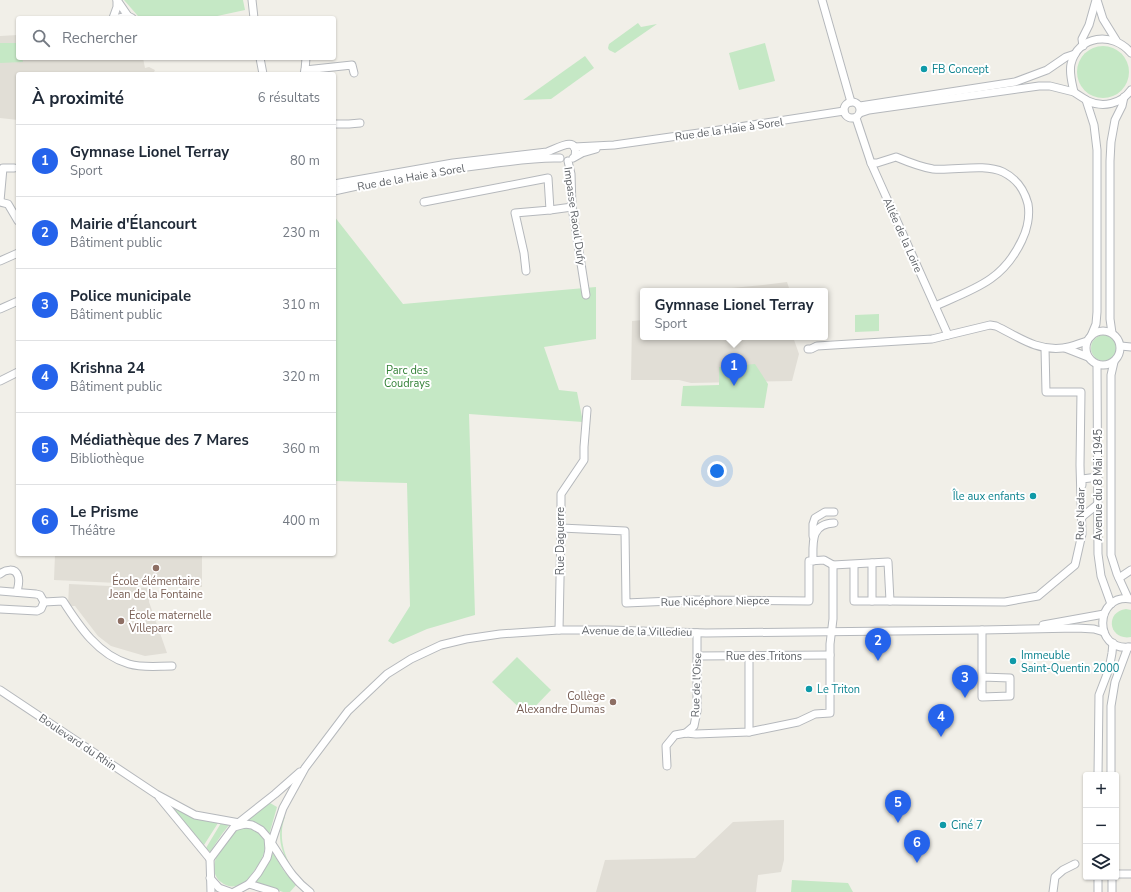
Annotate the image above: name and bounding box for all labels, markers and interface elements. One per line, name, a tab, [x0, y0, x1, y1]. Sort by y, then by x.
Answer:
search box	[16, 16, 336, 60]
icon: search	[30, 27, 52, 49]
text: Rechercher	[62, 28, 137, 48]
place label: FB Concept	[932, 62, 989, 77]
marker: FB Concept	[919, 64, 929, 74]
text: À proximité	[32, 87, 124, 110]
text: 6 résultats	[258, 89, 320, 107]
street label: Rue de la Haie à Sorel	[674, 114, 785, 145]
text: Gymnase Lionel Terray	[70, 142, 229, 162]
text: 1	[41, 152, 49, 170]
text: 80 m	[290, 152, 320, 170]
street label: Rue de la Haie à Sorel	[356, 161, 467, 194]
text: Sport	[70, 162, 102, 180]
street label: Impasse Raoul Dufy	[560, 166, 589, 266]
street label: Allée de la Loire	[879, 195, 926, 275]
text: Mairie d'Élancourt	[70, 214, 197, 234]
text: 2	[41, 224, 49, 242]
text: 230 m	[282, 224, 320, 242]
text: Bâtiment public	[70, 234, 162, 252]
text: Police municipale	[70, 286, 191, 306]
popup	[640, 288, 828, 340]
text: Gymnase Lionel Terray	[654, 295, 814, 315]
text: 3	[41, 296, 49, 314]
text: 310 m	[282, 296, 320, 314]
text: Bâtiment public	[70, 306, 162, 324]
text: Sport	[654, 315, 687, 333]
pin: 1	[721, 353, 747, 386]
text: Krishna 24	[70, 358, 145, 378]
park label: Parc des Coudrays	[384, 363, 430, 391]
text: 4	[41, 368, 49, 386]
text: 320 m	[282, 368, 320, 386]
text: Bâtiment public	[70, 378, 162, 396]
street label: Avenue du 8 Mai 1945	[1091, 429, 1106, 541]
text: Médiathèque des 7 Mares	[70, 430, 249, 450]
text: 5	[41, 440, 49, 458]
text: 360 m	[282, 440, 320, 458]
text: Bibliothèque	[70, 450, 144, 468]
your location	[707, 461, 727, 481]
place label: Île aux enfants	[952, 488, 1025, 504]
street label: Rue Nadar	[1073, 488, 1088, 540]
marker: Île aux enfants	[1028, 491, 1038, 501]
text: Le Prisme	[70, 502, 138, 522]
street label: Rue Daguerre	[553, 507, 568, 575]
text: 6	[41, 512, 49, 530]
text: 400 m	[282, 512, 320, 530]
text: Théâtre	[70, 522, 115, 540]
marker: École élémentaire Jean de la Fontaine	[151, 563, 161, 573]
place label: École élémentaire Jean de la Fontaine	[108, 573, 203, 602]
street label: Rue Nicéphore Niepce	[660, 593, 770, 610]
place label: École maternelle Villeparc	[128, 607, 212, 636]
marker: École maternelle Villeparc	[116, 616, 126, 626]
street label: Avenue de la Villedieu	[582, 623, 692, 640]
pin: 2	[865, 628, 891, 661]
place label: Immeuble Saint-Quentin 2000	[1021, 648, 1120, 676]
street label: Rue des Tritons	[726, 649, 802, 664]
street label: Rue de l'Oise	[688, 652, 705, 718]
marker: Immeuble Saint-Quentin 2000	[1008, 656, 1018, 666]
pin: 3	[952, 665, 978, 698]
place label: Le Triton	[817, 682, 860, 697]
marker: Le Triton	[804, 684, 814, 694]
place label: Collège Alexandre Dumas	[516, 689, 605, 717]
marker: Collège Alexandre Dumas	[608, 697, 618, 707]
pin: 4	[928, 704, 954, 737]
street label: Boulevard du Rhin	[36, 711, 120, 774]
map controls	[1083, 772, 1119, 880]
button: +	[1083, 772, 1119, 808]
pin: 5	[885, 790, 911, 823]
button: −	[1083, 808, 1119, 844]
place label: Ciné 7	[951, 818, 982, 833]
marker: Ciné 7	[938, 820, 948, 830]
pin: 6	[904, 830, 930, 863]
button: layers	[1083, 844, 1119, 880]

